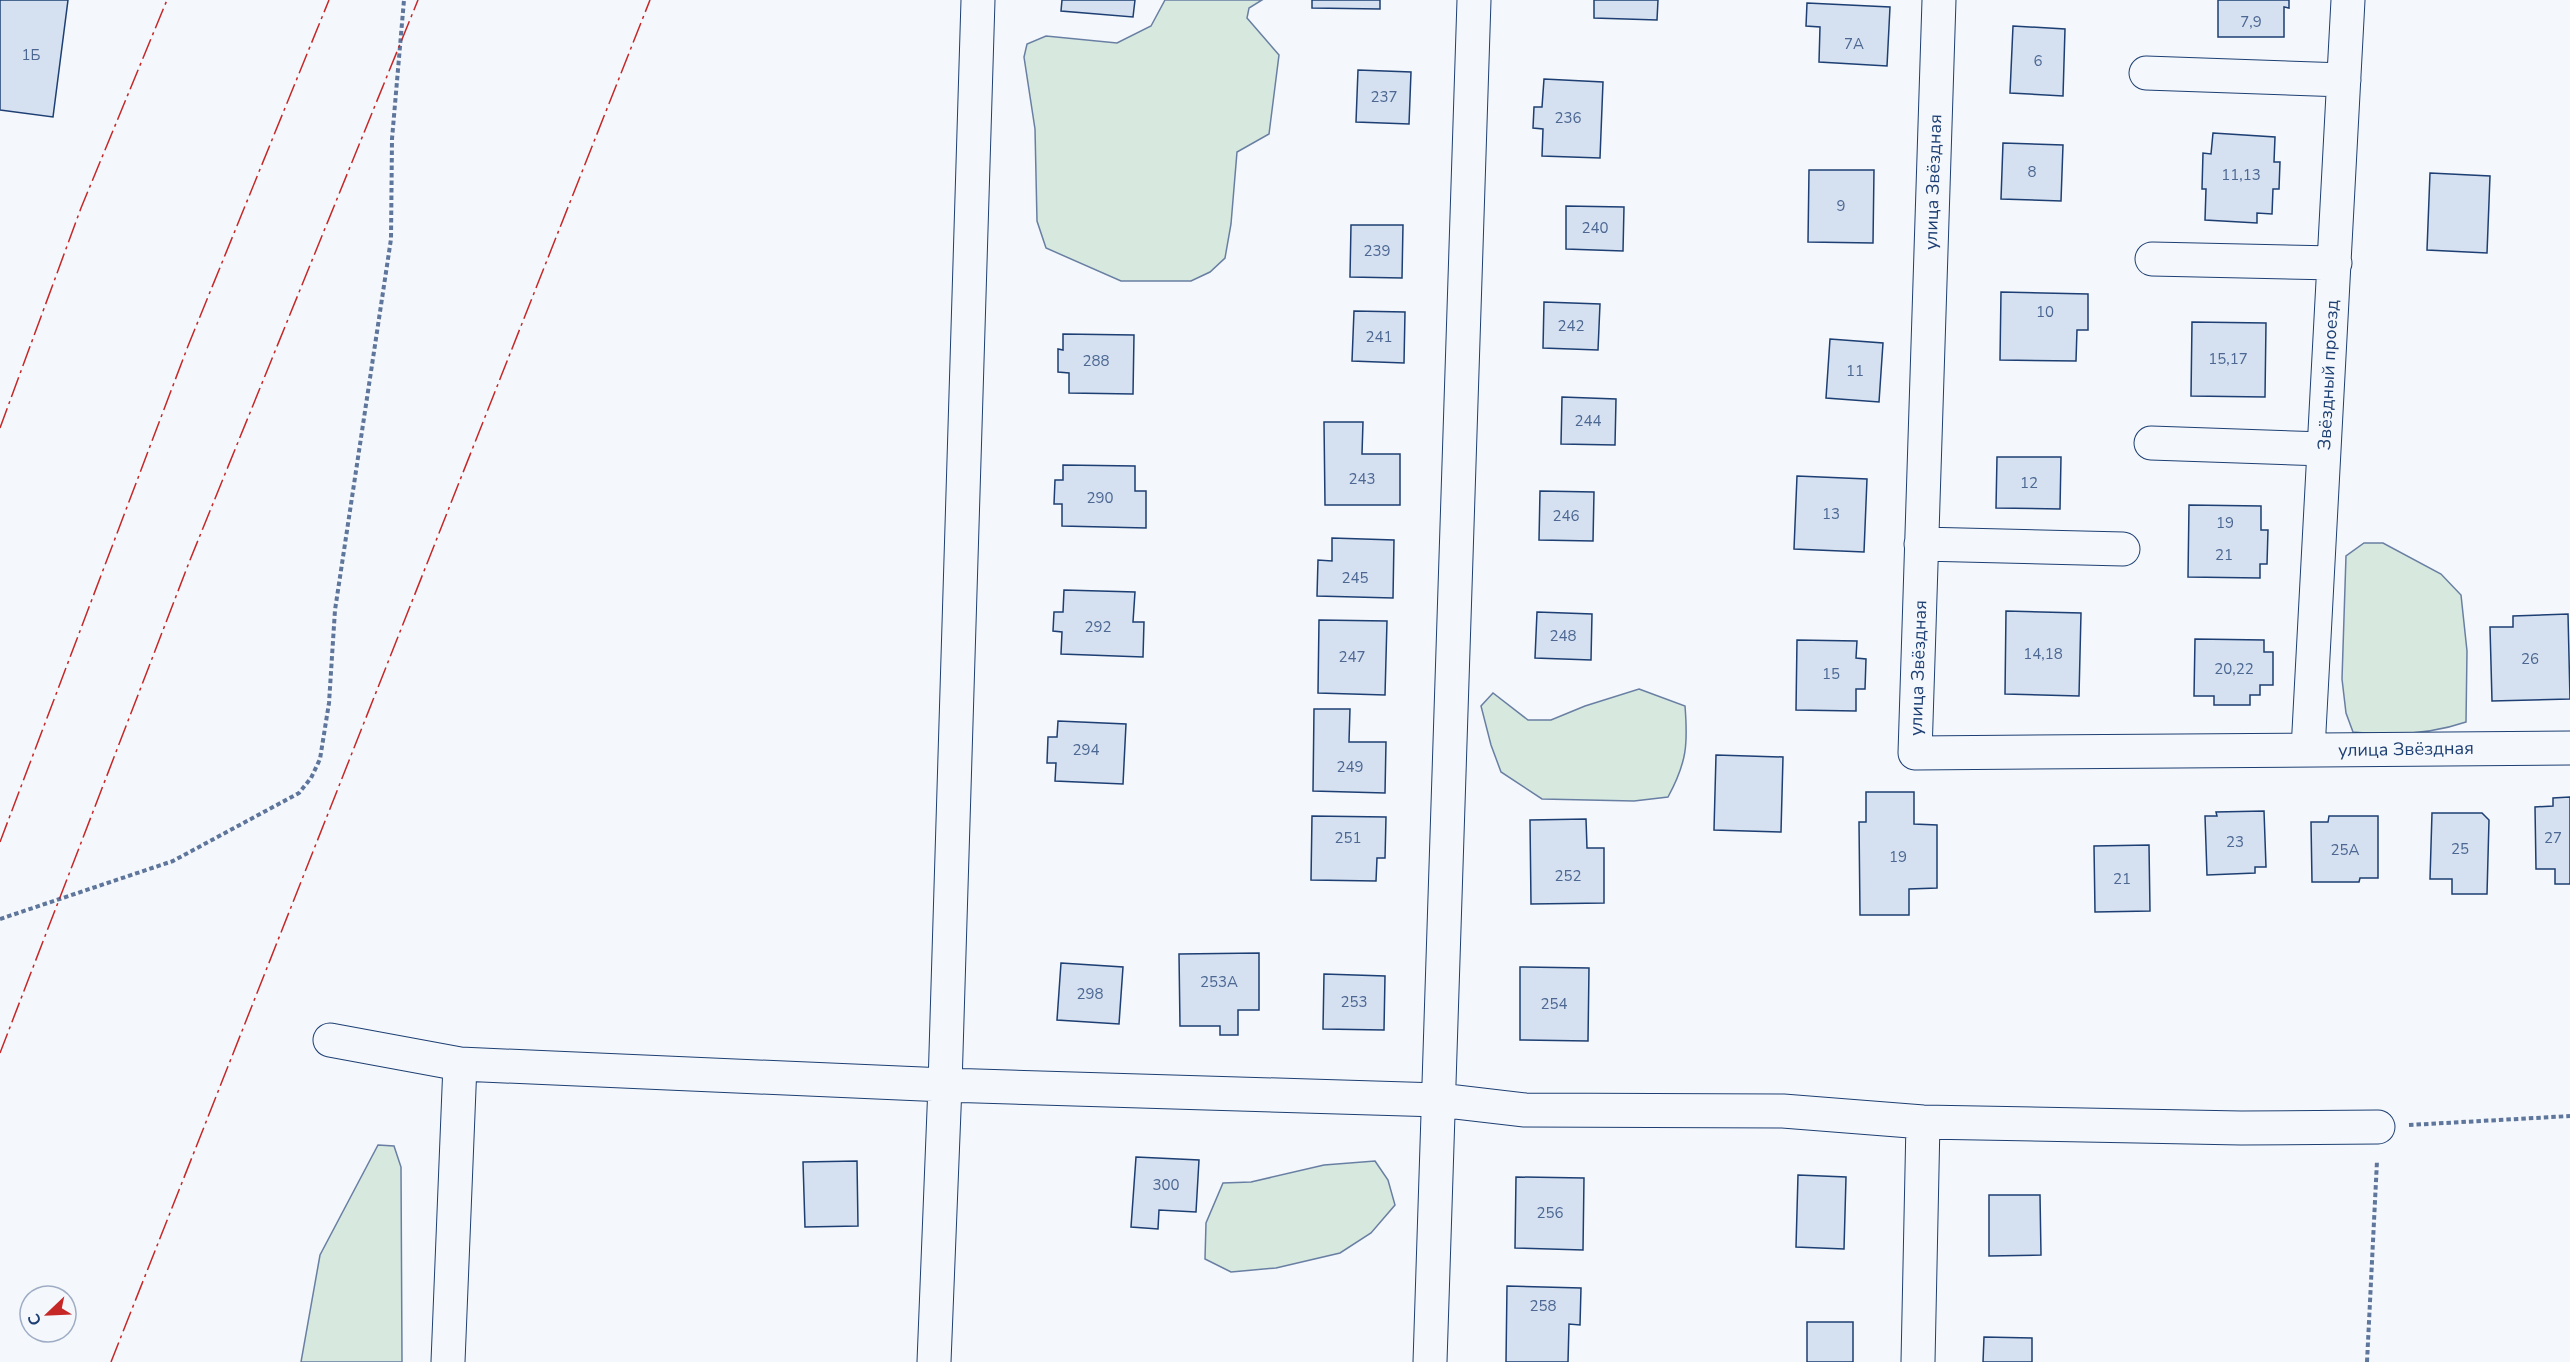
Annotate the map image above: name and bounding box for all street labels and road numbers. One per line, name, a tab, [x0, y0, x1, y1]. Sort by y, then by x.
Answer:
street label: улица Звёздная	[1919, 114, 1947, 250]
street label: Звёздный проезд	[2312, 299, 2344, 451]
street label: улица Звёздная	[1904, 600, 1932, 736]
street label: улица Звёздная	[2338, 736, 2474, 762]

